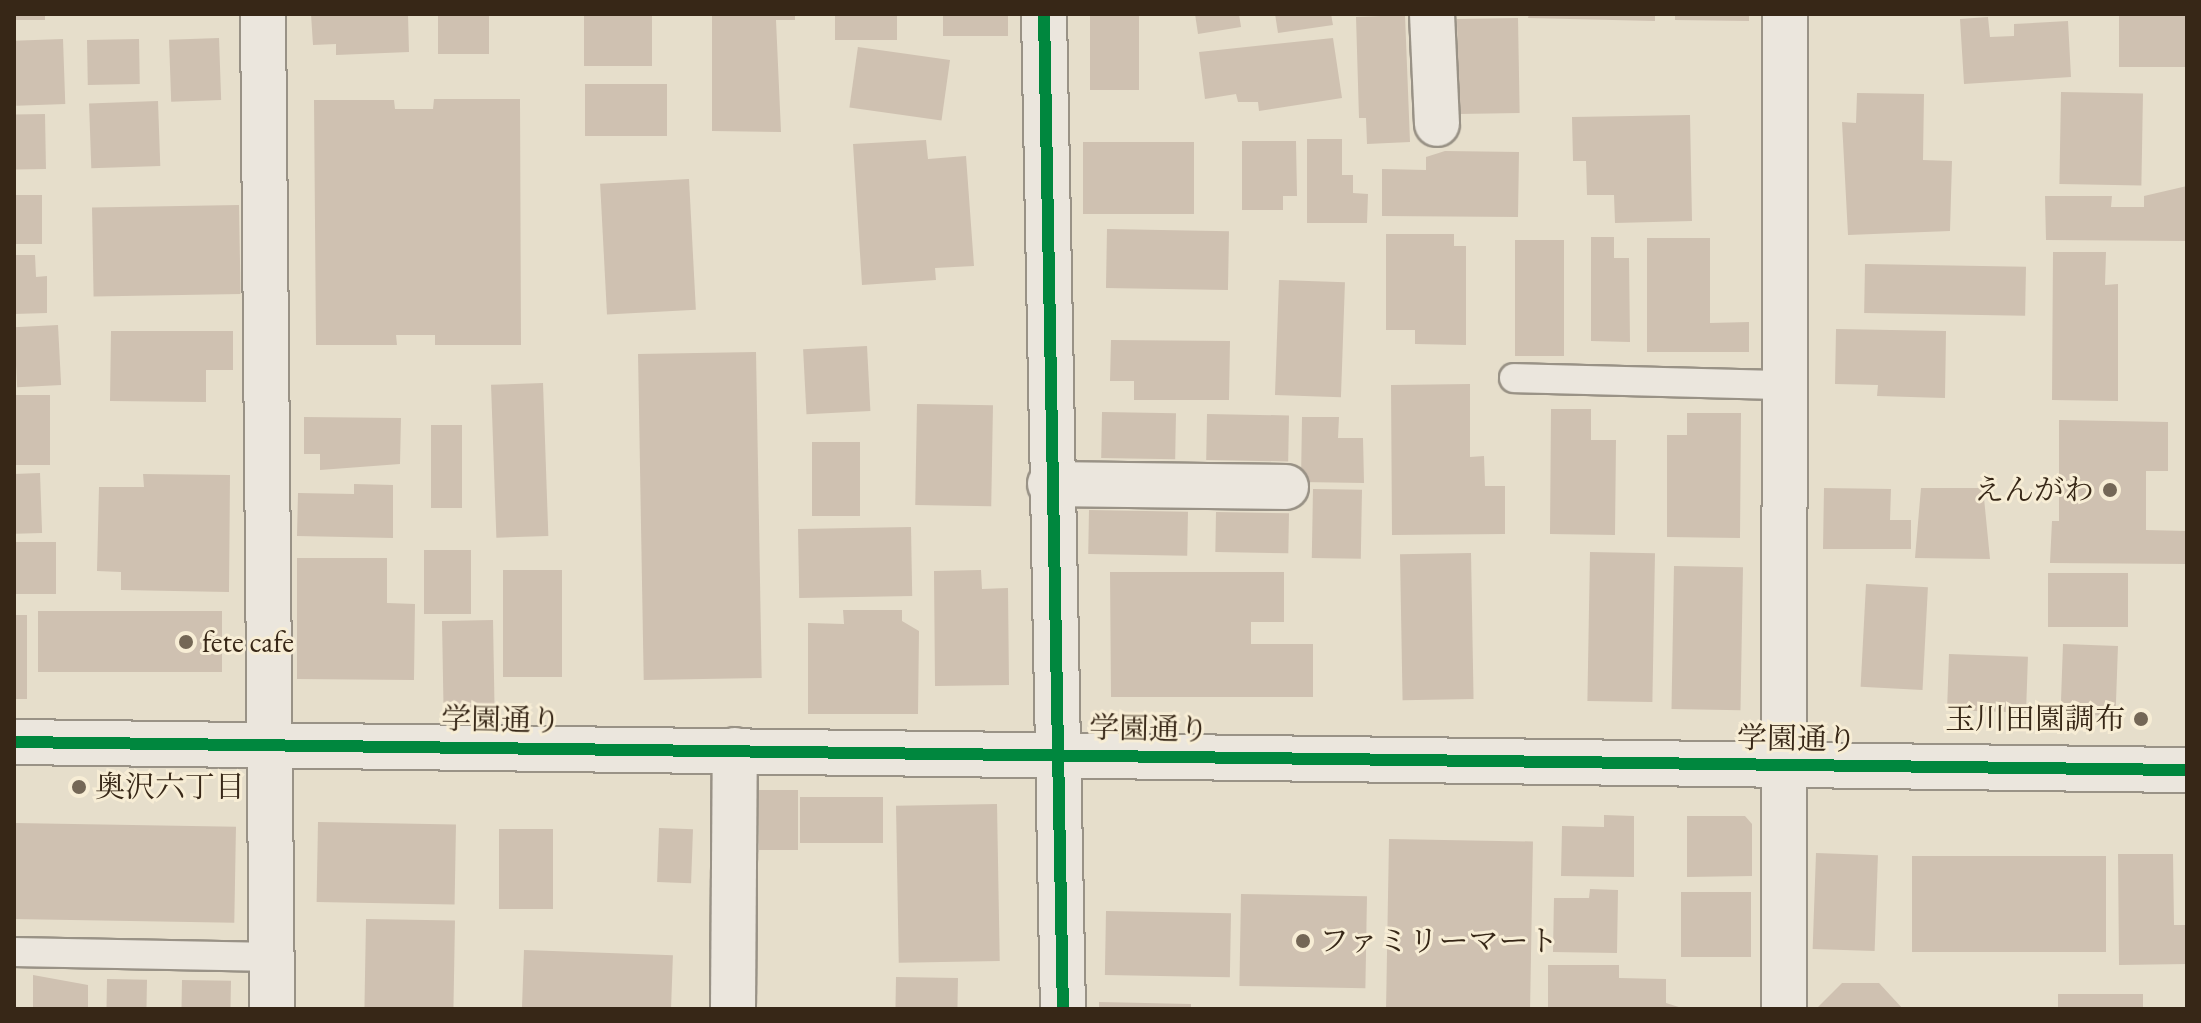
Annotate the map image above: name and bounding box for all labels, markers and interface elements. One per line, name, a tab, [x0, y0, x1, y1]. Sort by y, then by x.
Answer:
place label: えんがわ	[1974, 472, 2094, 508]
marker: えんがわ	[2101, 481, 2119, 499]
place label: fete cafe	[202, 624, 294, 660]
marker: fete cafe	[177, 633, 195, 651]
street label: 学園通り	[441, 701, 561, 739]
place label: 玉川田園調布	[1945, 701, 2125, 737]
street label: 学園通り	[1089, 710, 1209, 748]
marker: 玉川田園調布	[2132, 710, 2150, 728]
street label: 学園通り	[1737, 720, 1857, 758]
place label: 奥沢六丁目	[95, 769, 245, 805]
marker: 奥沢六丁目	[70, 778, 88, 796]
place label: ファミリーマート	[1319, 923, 1559, 959]
marker: ファミリーマート	[1294, 932, 1312, 950]

